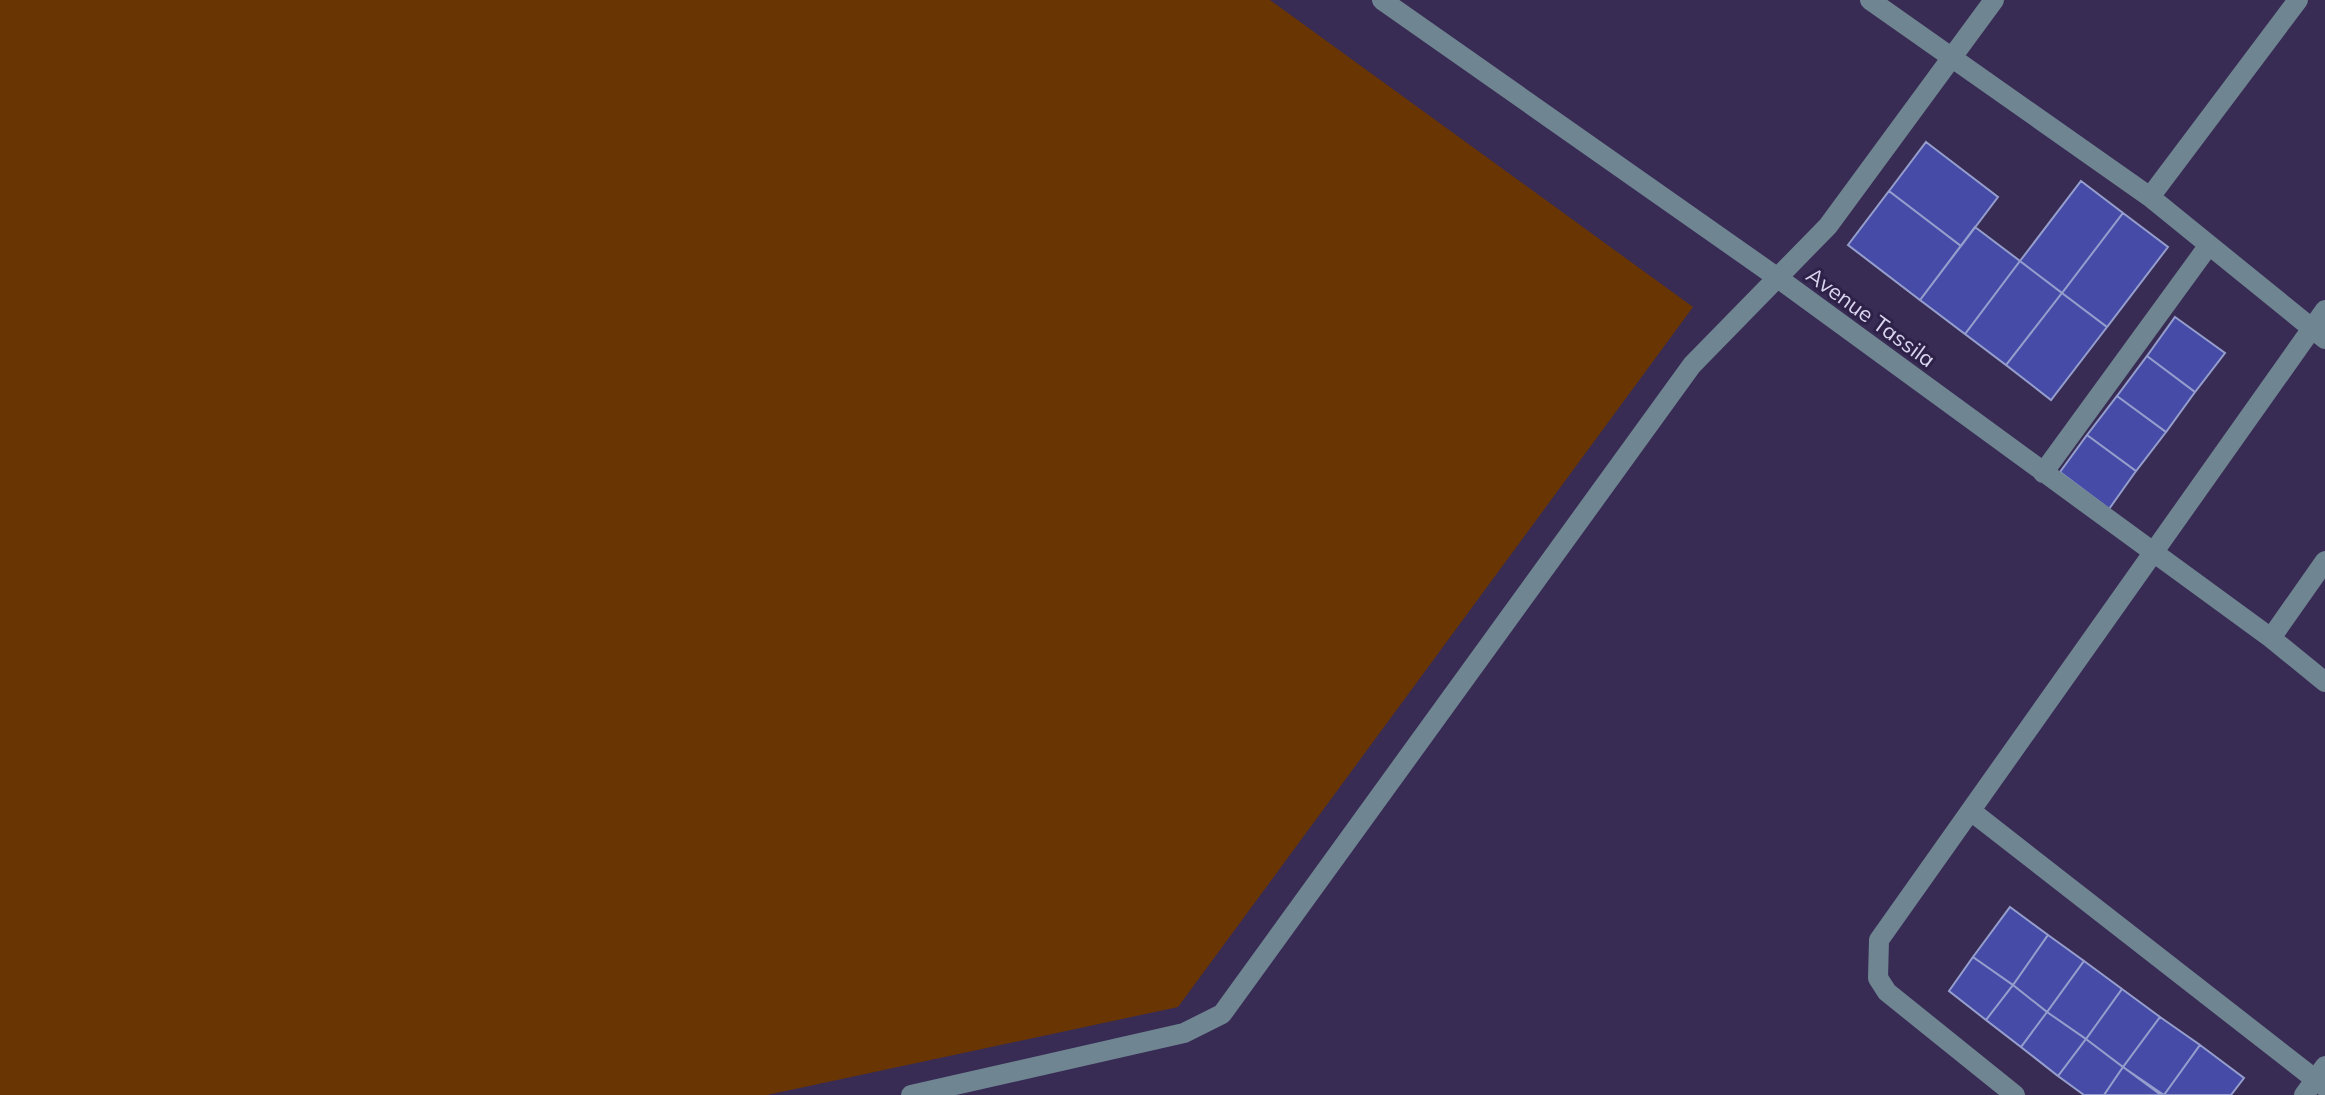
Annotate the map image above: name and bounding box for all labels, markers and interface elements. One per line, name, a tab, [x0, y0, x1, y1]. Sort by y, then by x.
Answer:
street label: Avenue Tassila	[1801, 261, 1941, 373]

